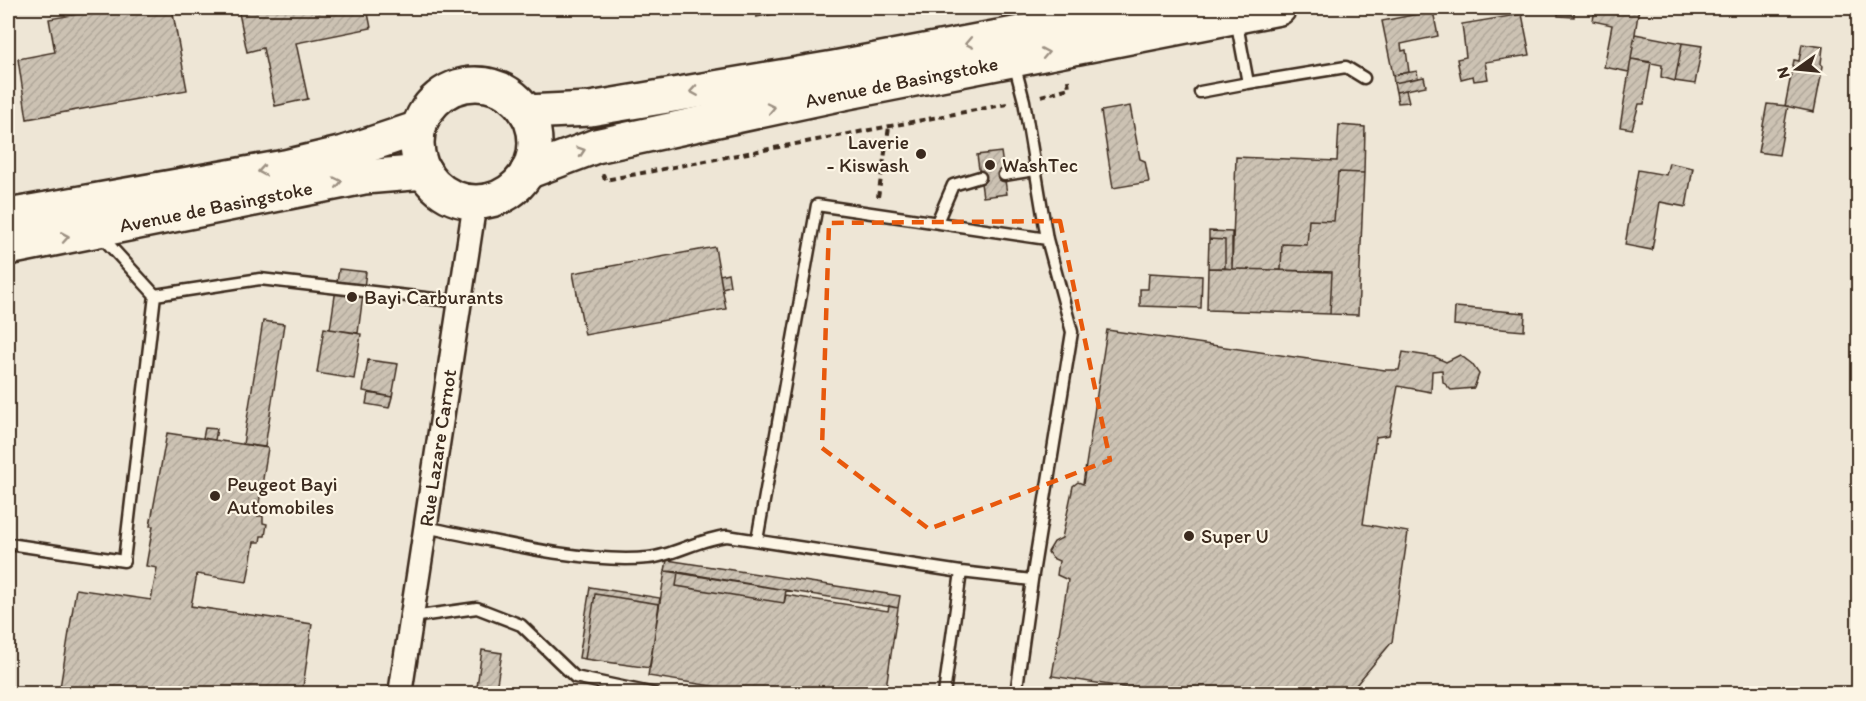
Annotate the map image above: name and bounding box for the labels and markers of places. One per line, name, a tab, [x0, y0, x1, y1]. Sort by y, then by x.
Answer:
place label: Laverie - Kiswash	[826, 130, 909, 177]
marker: Laverie - Kiswash	[914, 147, 928, 161]
place label: WashTec	[1002, 153, 1078, 177]
marker: WashTec	[983, 158, 997, 172]
place label: Bayi Carburants	[364, 285, 503, 309]
marker: Bayi Carburants	[345, 290, 359, 304]
place label: Peugeot Bayi Automobiles	[227, 472, 338, 519]
marker: Peugeot Bayi Automobiles	[208, 489, 222, 503]
place label: Super U	[1201, 524, 1269, 548]
marker: Super U	[1182, 529, 1196, 543]

